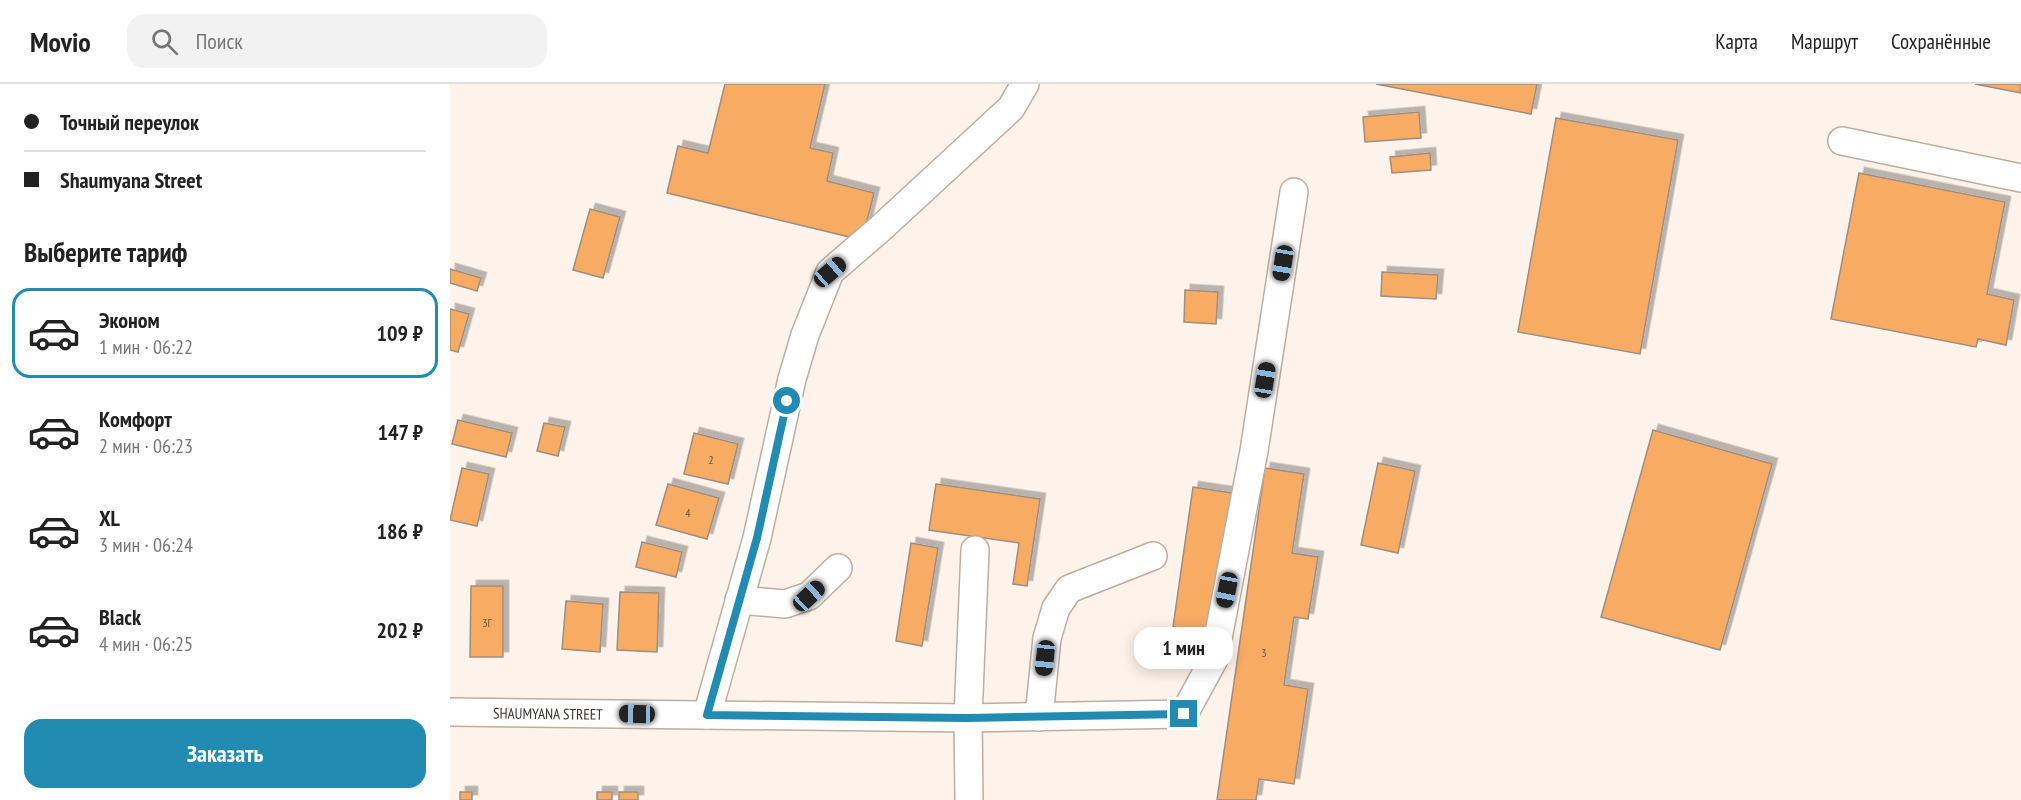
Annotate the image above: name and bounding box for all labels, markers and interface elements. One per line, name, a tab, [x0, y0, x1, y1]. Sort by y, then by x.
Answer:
search box	[127, 14, 547, 68]
text: Movio	[30, 23, 91, 60]
icon: search	[148, 25, 181, 58]
text: Поиск	[196, 27, 243, 55]
text: Карта	[1715, 28, 1758, 55]
text: Маршрут	[1791, 28, 1858, 55]
text: Сохранённые	[1891, 28, 1991, 55]
text: Точный переулок	[60, 108, 199, 136]
text: Shaumyana Street	[60, 166, 202, 194]
text: Выберите тариф	[24, 235, 187, 269]
car	[1271, 244, 1295, 282]
car	[811, 253, 849, 291]
icon: car	[27, 306, 81, 360]
text: Эконом	[99, 306, 160, 334]
text: 109 ₽	[376, 319, 423, 347]
text: 1 мин · 06:22	[99, 334, 193, 360]
car	[1253, 361, 1277, 399]
route start	[773, 387, 800, 414]
icon: car	[27, 405, 81, 459]
text: Комфорт	[99, 405, 172, 433]
text: 147 ₽	[377, 418, 423, 446]
text: 2 мин · 06:23	[99, 433, 193, 459]
house number: 2	[708, 452, 714, 467]
icon: car	[27, 504, 81, 558]
text: XL	[99, 504, 120, 532]
house number: 4	[685, 505, 691, 520]
text: 186 ₽	[376, 517, 423, 545]
text: 3 мин · 06:24	[99, 532, 193, 558]
car	[1215, 571, 1239, 609]
car	[790, 577, 828, 615]
icon: car	[27, 603, 81, 657]
text: Black	[99, 603, 141, 631]
house number: 3Г	[482, 615, 493, 630]
text: 202 ₽	[376, 616, 423, 644]
callout: 1 мин	[1134, 627, 1233, 669]
text: 4 мин · 06:25	[99, 631, 193, 657]
text: 1 мин	[1162, 635, 1205, 661]
car	[1034, 639, 1056, 677]
house number: 3	[1261, 645, 1267, 660]
route end	[1170, 700, 1197, 727]
street label: SHAUMYANA STREET	[493, 703, 603, 723]
car	[619, 705, 655, 723]
button: Заказать	[24, 719, 426, 788]

